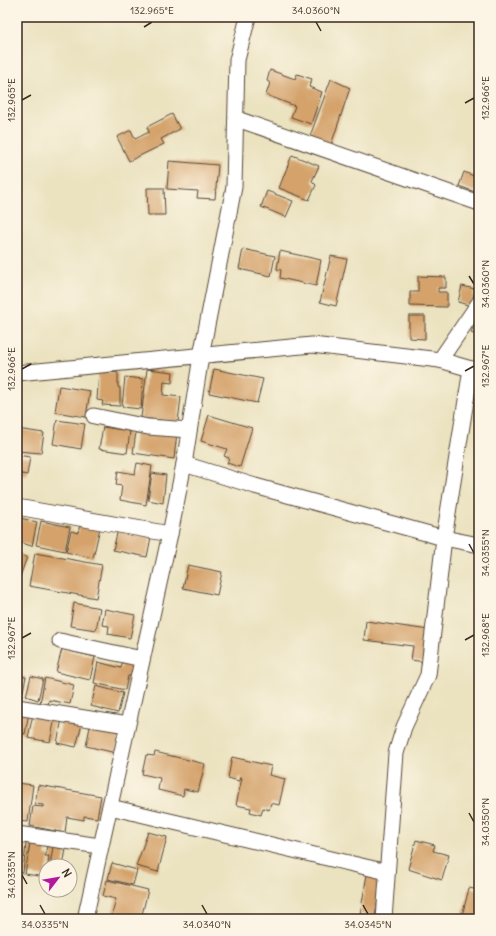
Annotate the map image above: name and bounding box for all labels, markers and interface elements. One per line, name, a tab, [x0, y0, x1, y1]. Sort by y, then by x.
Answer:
text: 132.965°E	[130, 4, 174, 17]
text: 34.0360°N	[292, 4, 340, 17]
text: 132.966°E	[479, 76, 492, 120]
text: 132.965°E	[5, 78, 18, 122]
text: 34.0360°N	[479, 260, 492, 308]
text: 132.967°E	[479, 344, 492, 387]
text: 132.966°E	[5, 347, 18, 391]
text: 34.0355°N	[479, 529, 492, 577]
text: 132.968°E	[479, 613, 492, 657]
text: 132.967°E	[5, 616, 18, 659]
text: 34.0350°N	[479, 798, 492, 846]
text: 34.0335°N	[5, 851, 18, 899]
north arrow	[38, 858, 78, 898]
text: N	[59, 866, 75, 880]
text: 34.0335°N	[21, 918, 69, 931]
text: 34.0340°N	[183, 918, 231, 931]
text: 34.0345°N	[344, 918, 392, 931]

